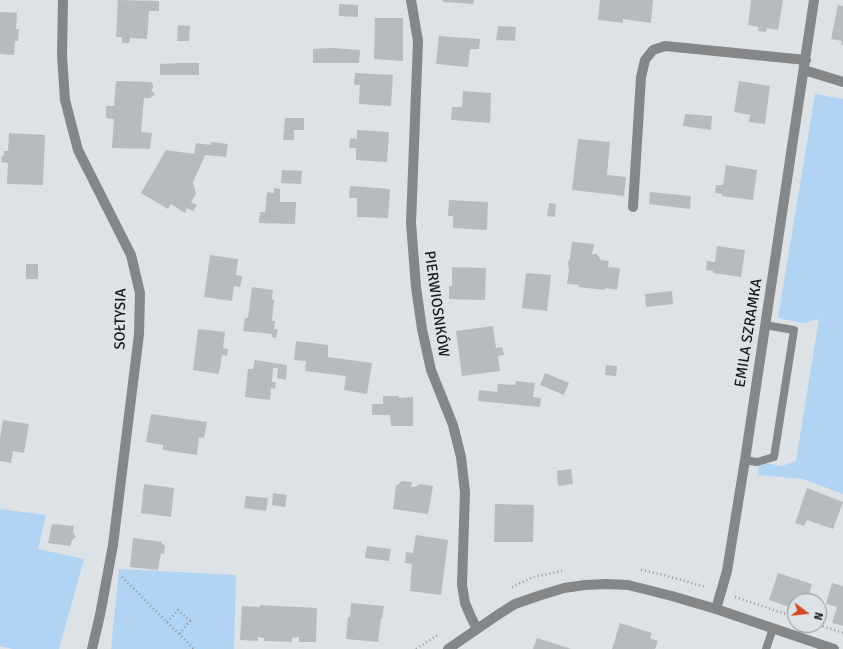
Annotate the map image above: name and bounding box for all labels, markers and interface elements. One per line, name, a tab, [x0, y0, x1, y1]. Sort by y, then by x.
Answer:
street label: PIERWIOSNKÓW	[420, 250, 452, 358]
street label: EMILA SZRAMKA	[731, 277, 767, 389]
street label: SOŁTYSIA	[111, 288, 131, 350]
north arrow	[787, 593, 827, 633]
text: N	[811, 611, 825, 621]

